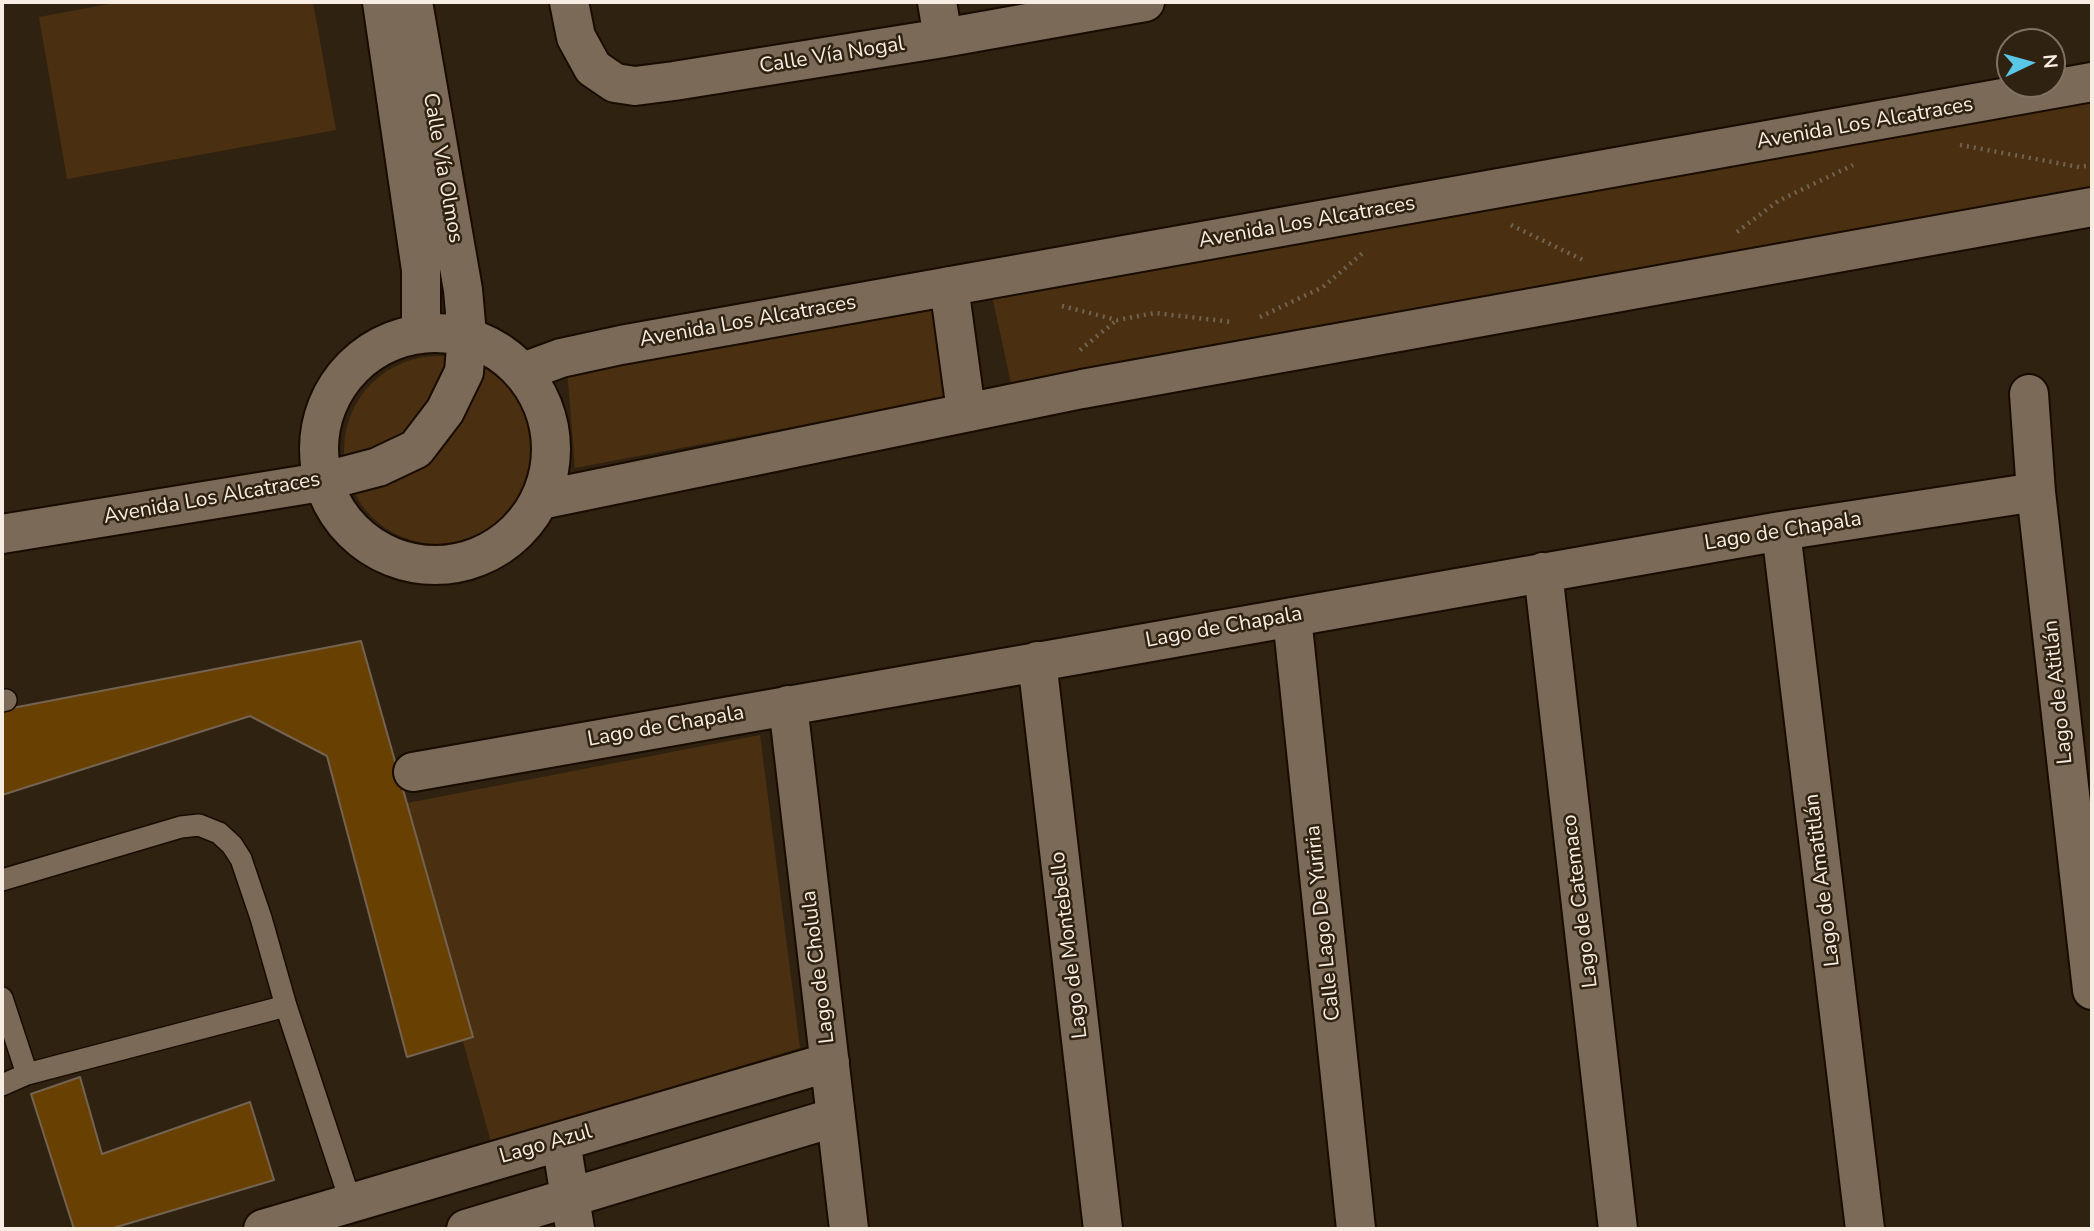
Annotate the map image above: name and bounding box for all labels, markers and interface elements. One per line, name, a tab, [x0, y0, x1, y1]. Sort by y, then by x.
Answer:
north arrow	[1996, 28, 2066, 98]
street label: Calle Vía Nogal	[758, 32, 906, 80]
text: N	[2036, 53, 2063, 70]
street label: Calle Vía Olmos	[416, 91, 468, 245]
street label: Avenida Los Alcatraces	[1755, 93, 1975, 155]
street label: Avenida Los Alcatraces	[1197, 192, 1417, 254]
street label: Avenida Los Alcatraces	[638, 291, 858, 353]
street label: Avenida Los Alcatraces	[102, 468, 322, 530]
street label: Lago de Chapala	[1703, 507, 1863, 557]
street label: Lago de Chapala	[1144, 602, 1304, 654]
street label: Lago de Atitlán	[2039, 619, 2079, 765]
street label: Lago de Chapala	[586, 701, 746, 753]
street label: Lago de Amatitlán	[1800, 792, 1846, 968]
street label: Lago de Catemaco	[1558, 813, 1604, 989]
street label: Calle Lago De Yuriria	[1301, 824, 1347, 1022]
street label: Lago de Montebello	[1046, 850, 1094, 1040]
street label: Lago de Cholula	[797, 889, 841, 1045]
street label: Lago Azul	[497, 1120, 595, 1170]

